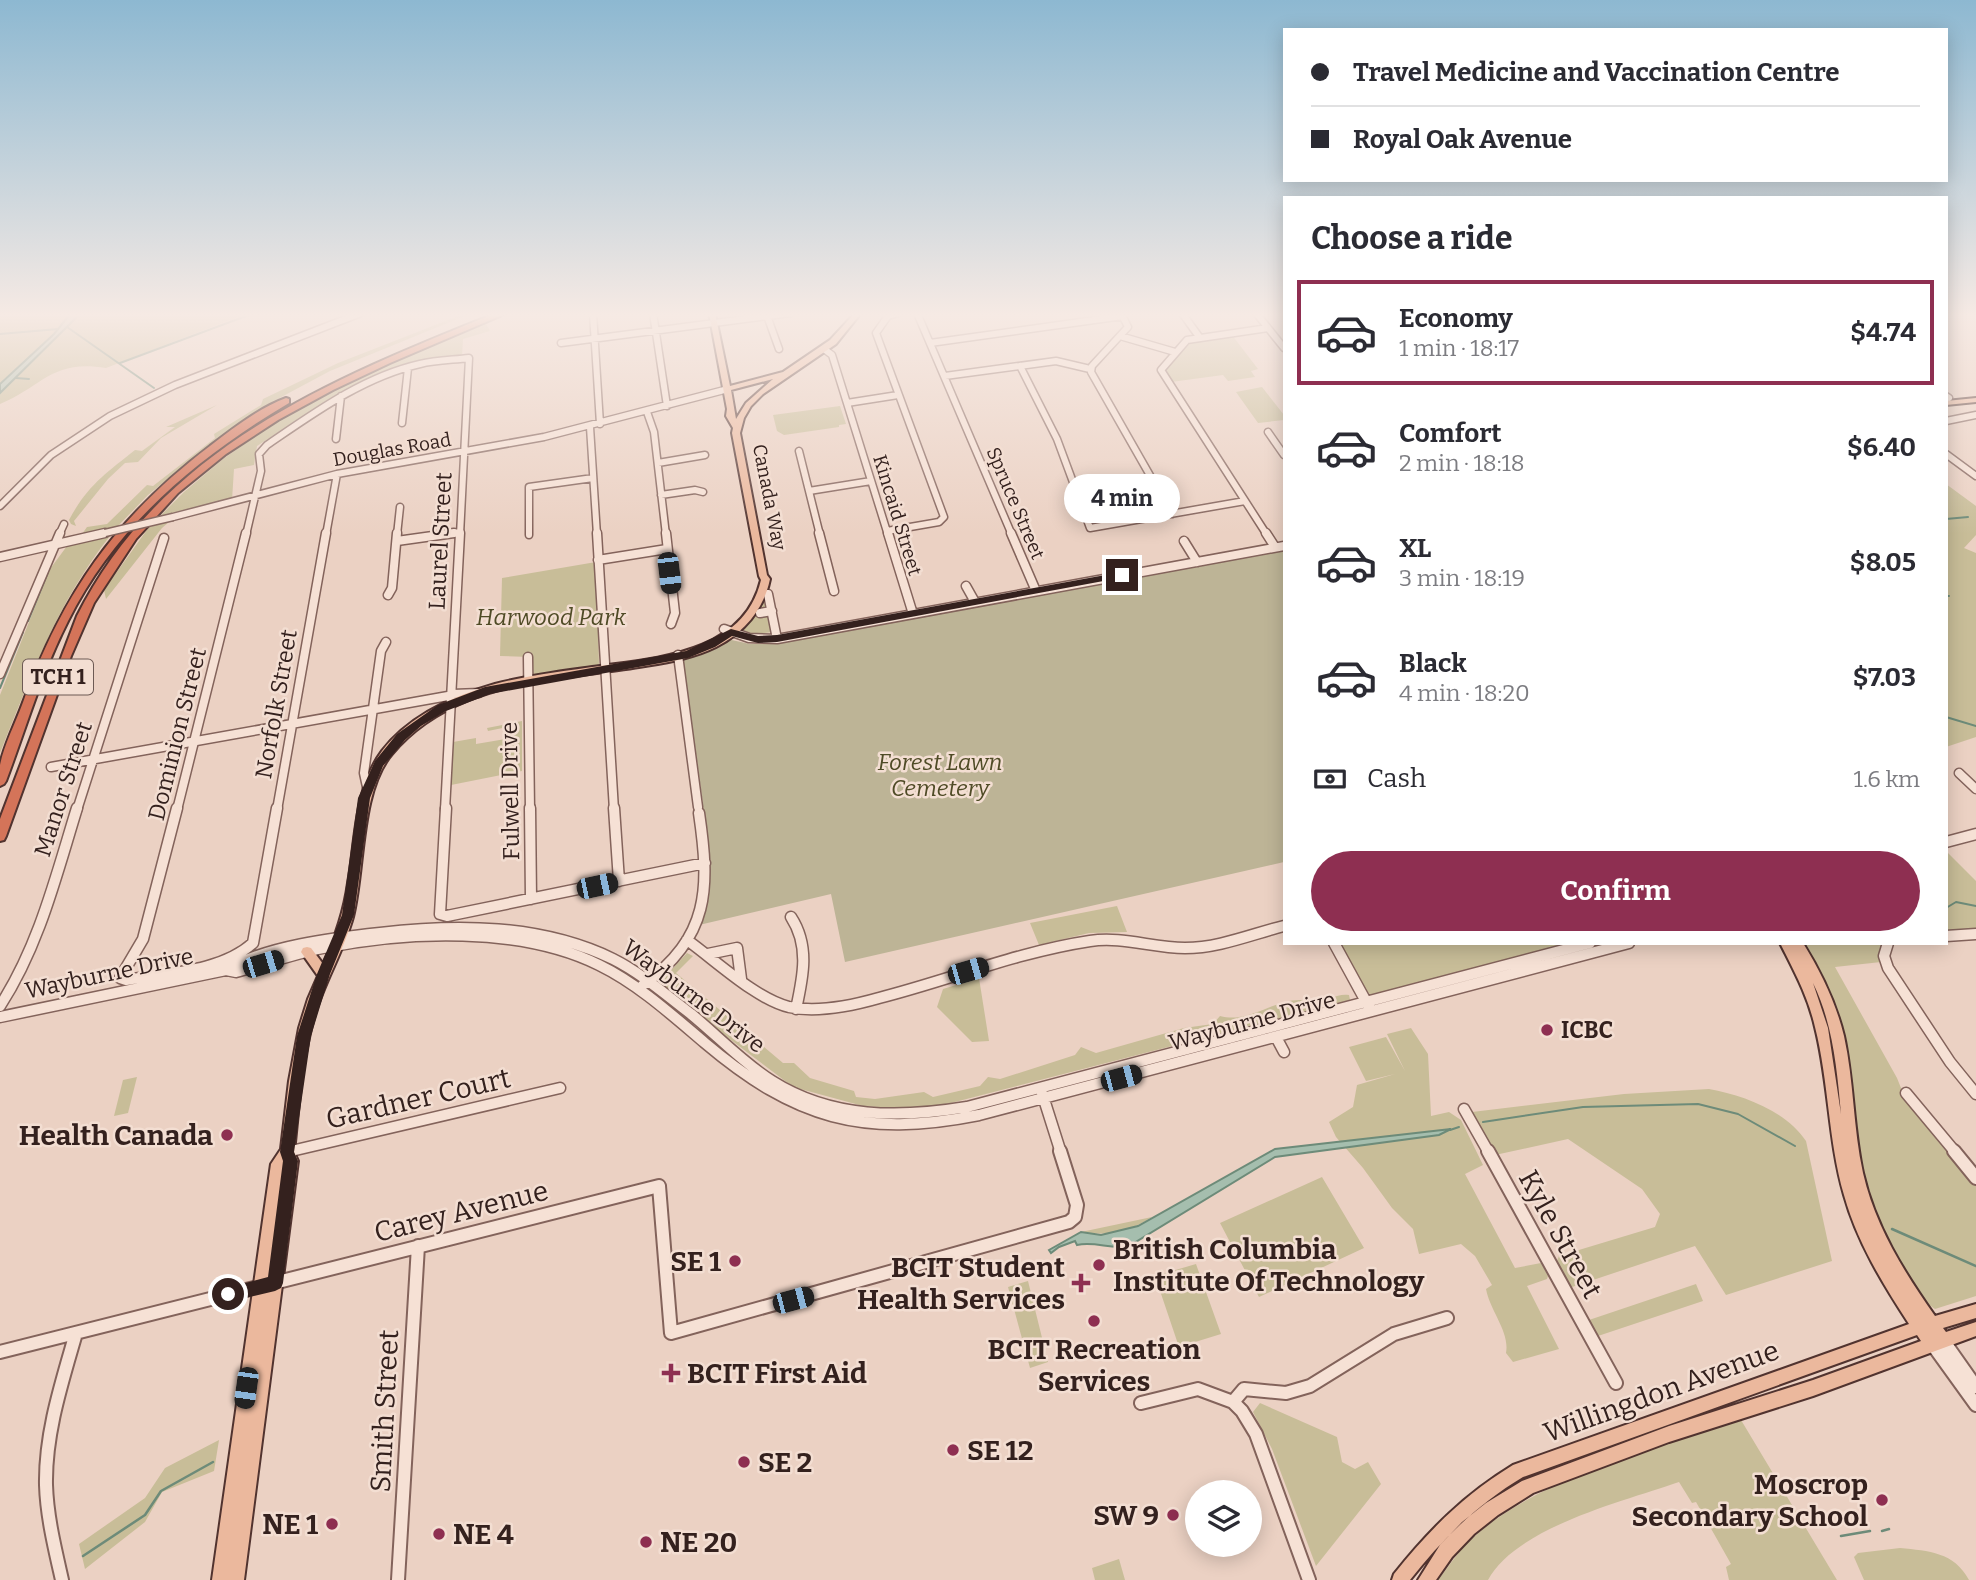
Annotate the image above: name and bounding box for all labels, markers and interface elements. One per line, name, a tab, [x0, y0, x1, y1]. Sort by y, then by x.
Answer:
text: Travel Medicine and Vaccination Centre	[1353, 57, 1839, 88]
text: Royal Oak Avenue	[1353, 124, 1572, 155]
text: Choose a ride	[1311, 219, 1512, 257]
icon: car	[1315, 301, 1378, 364]
text: Economy	[1399, 303, 1513, 334]
text: $4.74	[1850, 317, 1916, 348]
text: 1 min · 18:17	[1399, 334, 1519, 362]
icon: car	[1315, 416, 1378, 479]
text: Comfort	[1399, 418, 1502, 449]
street label: Douglas Road	[331, 428, 453, 471]
text: $6.40	[1847, 432, 1916, 463]
street label: Canada Way	[748, 442, 791, 553]
street label: Spruce Street	[982, 444, 1050, 563]
text: 2 min · 18:18	[1399, 449, 1525, 477]
street label: Kincaid Street	[868, 452, 927, 578]
street label: Laurel Street	[422, 472, 458, 610]
callout: 4 min	[1064, 474, 1180, 522]
text: 4 min	[1091, 484, 1153, 512]
icon: car	[1315, 531, 1378, 594]
text: XL	[1399, 533, 1431, 564]
text: $8.05	[1850, 547, 1916, 578]
car	[657, 551, 682, 595]
route end	[1106, 559, 1138, 591]
text: 3 min · 18:19	[1399, 564, 1525, 592]
park label: Harwood Park	[476, 603, 626, 631]
street label: Norfolk Street	[249, 627, 303, 781]
street label: Dominion Street	[142, 645, 212, 823]
icon: car	[1315, 646, 1378, 709]
text: Black	[1399, 648, 1467, 679]
road number: TCH 1	[23, 660, 93, 694]
text: $7.03	[1853, 662, 1916, 693]
text: 4 min · 18:20	[1399, 679, 1530, 707]
street label: Manor Street	[28, 718, 98, 860]
street label: Fulwell Drive	[495, 722, 525, 860]
park label: Forest Lawn Cemetery	[878, 748, 1002, 802]
icon: cash	[1311, 760, 1349, 798]
text: Cash	[1367, 763, 1426, 794]
text: 1.6 km	[1854, 765, 1920, 793]
button: Confirm	[1311, 851, 1920, 931]
car	[575, 871, 620, 901]
street label: Wayburne Drive	[617, 933, 771, 1059]
street label: Wayburne Drive	[22, 941, 196, 1005]
car	[240, 948, 287, 980]
car	[945, 955, 992, 987]
street label: Wayburne Drive	[1166, 985, 1338, 1057]
place label: ICBC	[1561, 1016, 1613, 1044]
marker: ICBC	[1539, 1022, 1555, 1038]
street label: Gardner Court	[323, 1061, 514, 1136]
car	[1098, 1062, 1145, 1094]
place label: Health Canada	[19, 1119, 213, 1152]
marker: Health Canada	[219, 1127, 235, 1143]
street label: Kyle Street	[1512, 1165, 1609, 1304]
street label: Carey Avenue	[371, 1174, 552, 1249]
place label: British Columbia Institute Of Technology	[1113, 1233, 1425, 1298]
place label: SE 1	[670, 1245, 721, 1278]
place label: BCIT Student Health Services	[857, 1251, 1065, 1316]
marker: SE 1	[727, 1253, 743, 1269]
marker: British Columbia Institute Of Technology	[1091, 1257, 1107, 1273]
marker: BCIT Student Health Services	[1071, 1273, 1091, 1293]
route start	[212, 1278, 244, 1310]
car	[770, 1284, 817, 1316]
marker: BCIT Recreation Services	[1086, 1313, 1102, 1329]
street label: Smith Street	[364, 1329, 405, 1493]
place label: BCIT Recreation Services	[988, 1333, 1200, 1398]
street label: Willingdon Avenue	[1539, 1334, 1783, 1449]
place label: BCIT First Aid	[687, 1357, 867, 1390]
marker: BCIT First Aid	[661, 1363, 681, 1383]
car	[233, 1366, 260, 1410]
place label: SE 12	[967, 1434, 1033, 1467]
marker: SE 12	[945, 1442, 961, 1458]
place label: SE 2	[758, 1446, 812, 1479]
marker: SE 2	[736, 1454, 752, 1470]
place label: Moscrop Secondary School	[1632, 1468, 1868, 1533]
map controls	[1185, 1480, 1262, 1557]
button: layers	[1185, 1480, 1262, 1557]
marker: Moscrop Secondary School	[1874, 1492, 1890, 1508]
place label: SW 9	[1093, 1499, 1159, 1532]
marker: SW 9	[1165, 1507, 1181, 1523]
place label: NE 1	[262, 1508, 318, 1541]
marker: NE 1	[324, 1516, 340, 1532]
place label: NE 4	[453, 1518, 514, 1551]
marker: NE 4	[431, 1526, 447, 1542]
place label: NE 20	[660, 1526, 737, 1559]
marker: NE 20	[638, 1534, 654, 1550]

